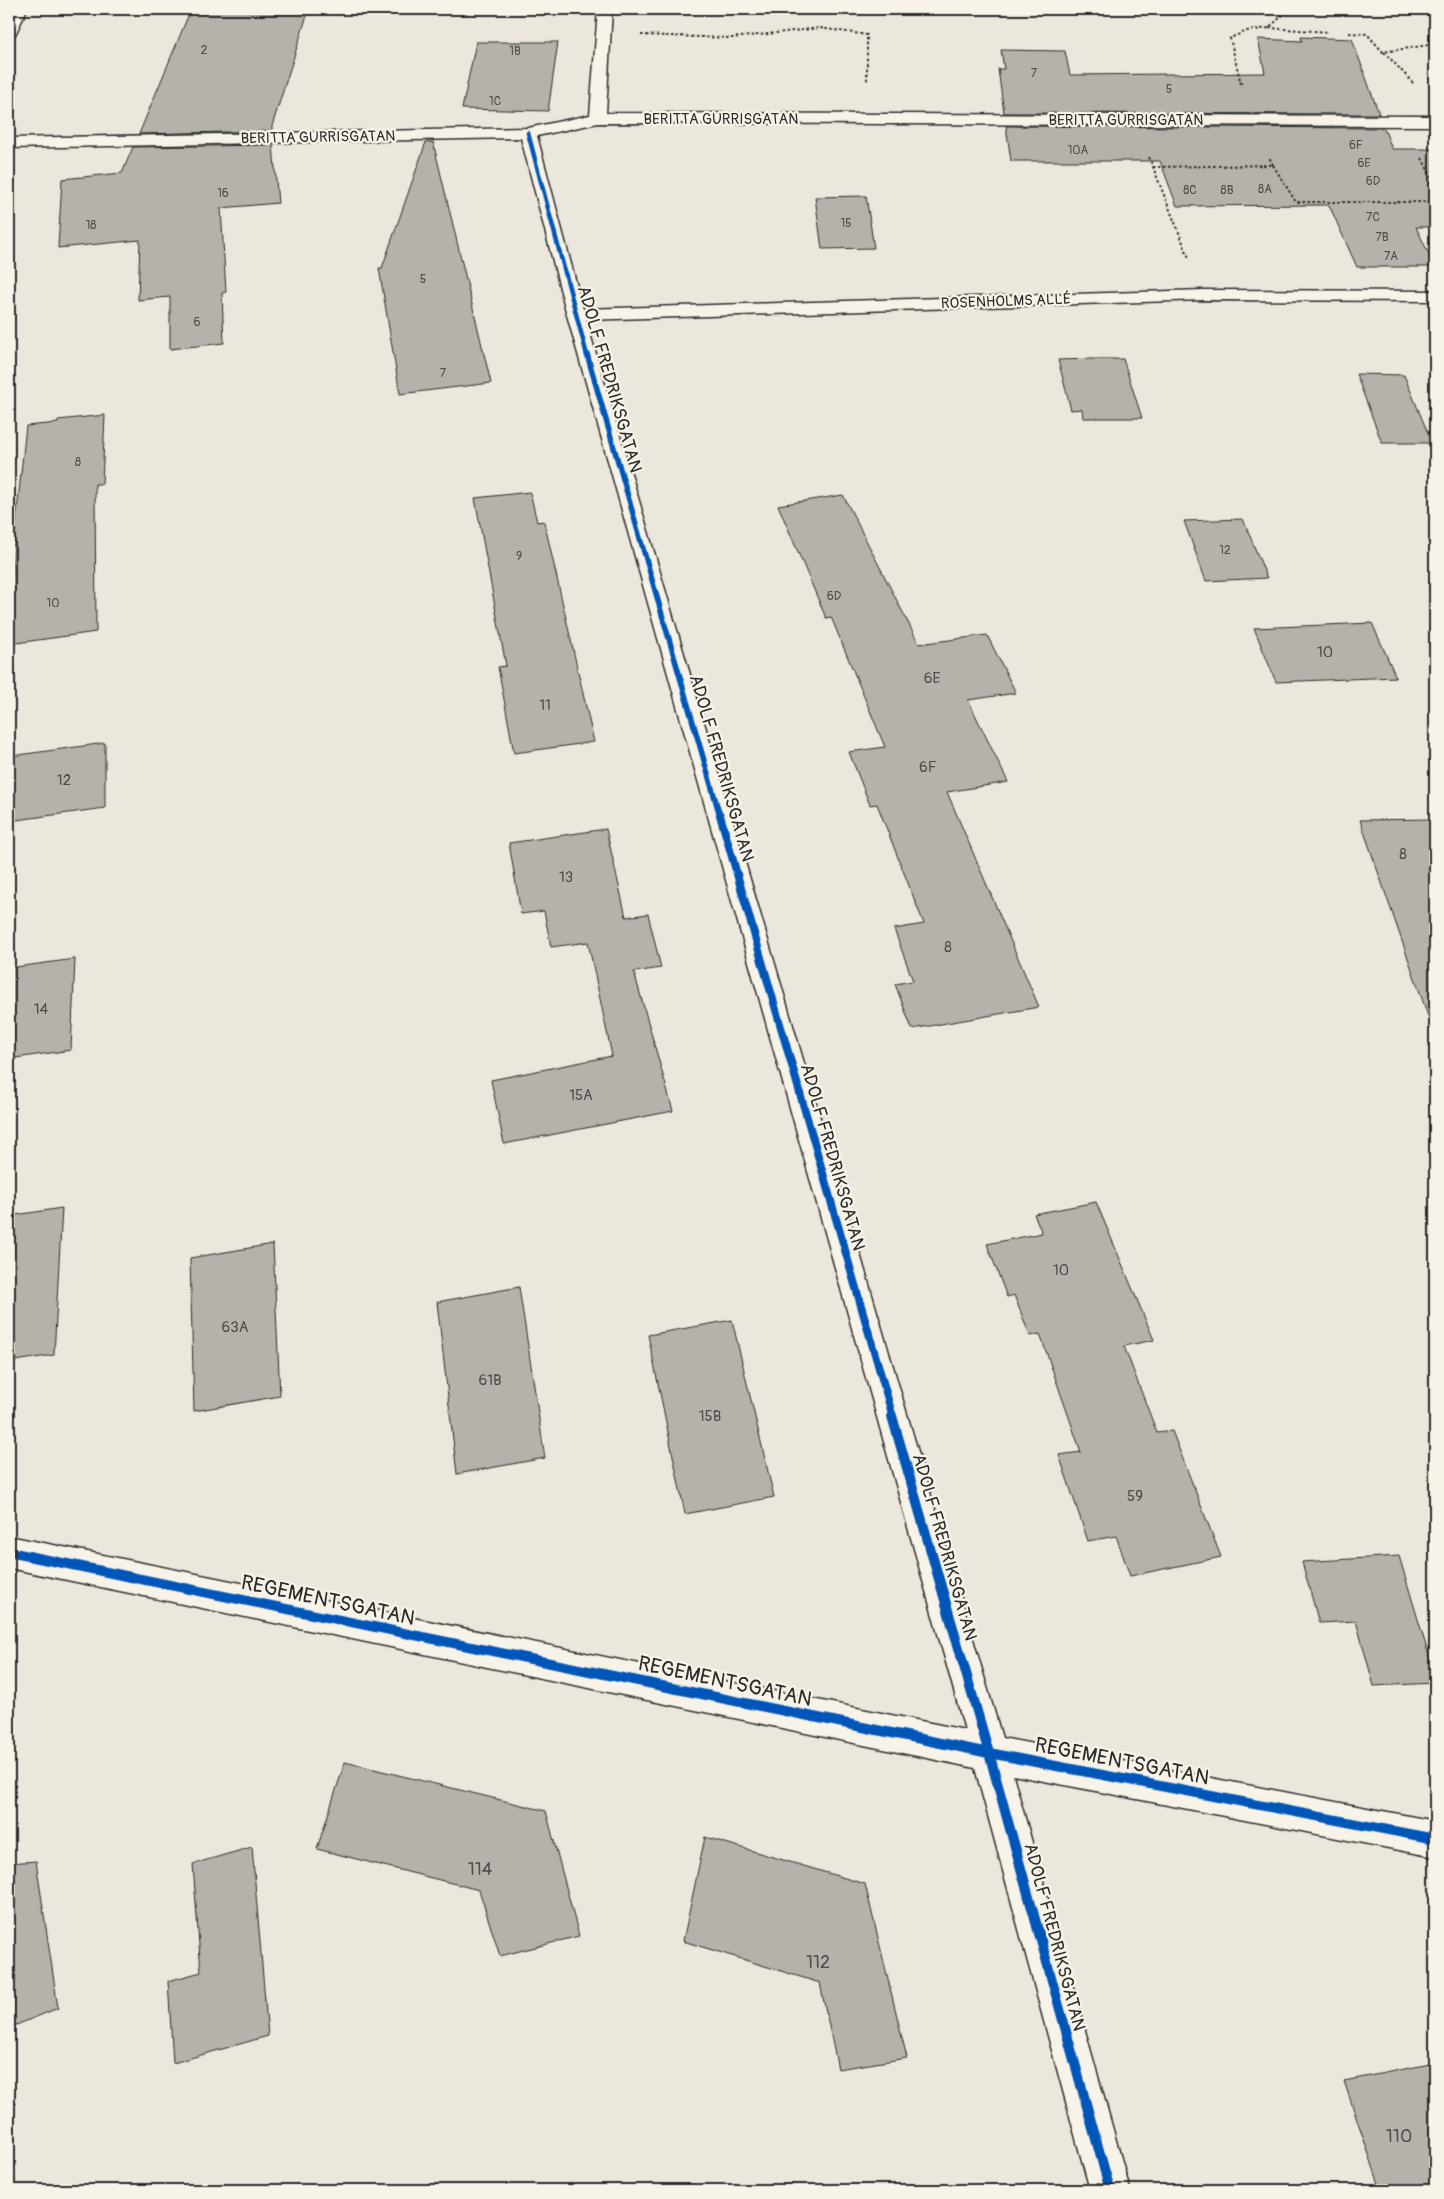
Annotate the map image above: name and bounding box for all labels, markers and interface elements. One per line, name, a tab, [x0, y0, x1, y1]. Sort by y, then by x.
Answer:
house number: 2	[201, 43, 208, 58]
house number: 1B	[509, 44, 521, 59]
house number: 7	[1031, 66, 1038, 81]
house number: 5	[1166, 82, 1172, 97]
house number: 1C	[489, 94, 501, 109]
street label: BERITTA GURRISGATAN	[644, 110, 798, 129]
street label: BERITTA GURRISGATAN	[1049, 111, 1203, 130]
street label: BERITTA GURRISGATAN	[240, 127, 396, 148]
house number: 6F	[1349, 138, 1363, 153]
house number: 10A	[1068, 143, 1089, 158]
house number: 6E	[1357, 156, 1371, 171]
house number: 6D	[1366, 174, 1381, 189]
house number: 8A	[1258, 182, 1272, 197]
house number: 8C	[1183, 183, 1197, 198]
house number: 8B	[1221, 183, 1234, 198]
house number: 16	[217, 186, 229, 201]
house number: 7C	[1366, 210, 1380, 225]
house number: 15	[840, 216, 852, 231]
house number: 18	[86, 218, 96, 233]
house number: 7B	[1375, 230, 1389, 245]
house number: 7A	[1384, 249, 1398, 264]
house number: 5	[420, 272, 426, 287]
street label: ADOLF FREDRIKSGATAN	[572, 283, 647, 475]
street label: ROSENHOLMS ALLÉ	[940, 290, 1072, 313]
house number: 6	[194, 315, 201, 330]
house number: 7	[440, 366, 447, 381]
house number: 8	[75, 455, 81, 470]
house number: 12	[1219, 543, 1231, 558]
house number: 9	[516, 549, 522, 564]
house number: 6D	[827, 589, 842, 604]
house number: 10	[47, 596, 59, 611]
house number: 10	[1317, 643, 1333, 662]
house number: 6E	[924, 669, 940, 688]
street label: ADOLF FREDRIKSGATAN	[684, 672, 759, 864]
house number: 11	[539, 696, 551, 715]
house number: 6F	[919, 758, 937, 777]
house number: 12	[57, 771, 71, 790]
house number: 8	[1399, 845, 1407, 864]
house number: 13	[559, 868, 573, 887]
house number: 8	[944, 938, 952, 957]
house number: 14	[34, 1000, 49, 1019]
street label: ADOLF FREDRIKSGATAN	[795, 1061, 870, 1253]
house number: 15A	[569, 1086, 593, 1105]
house number: 10	[1053, 1261, 1069, 1280]
house number: 63A	[222, 1318, 249, 1337]
house number: 61B	[478, 1371, 502, 1390]
house number: 15B	[699, 1407, 721, 1426]
street label: ADOLF FREDRIKSGATAN	[907, 1451, 982, 1643]
house number: 59	[1127, 1487, 1143, 1506]
street label: REGEMENTSGATAN	[238, 1569, 417, 1632]
street label: REGEMENTSGATAN	[635, 1650, 814, 1713]
street label: REGEMENTSGATAN	[1032, 1731, 1211, 1792]
street label: ADOLF FREDRIKSGATAN	[1018, 1841, 1091, 2034]
house number: 114	[468, 1858, 493, 1881]
house number: 112	[806, 1951, 830, 1974]
house number: 110	[1386, 2125, 1412, 2148]

